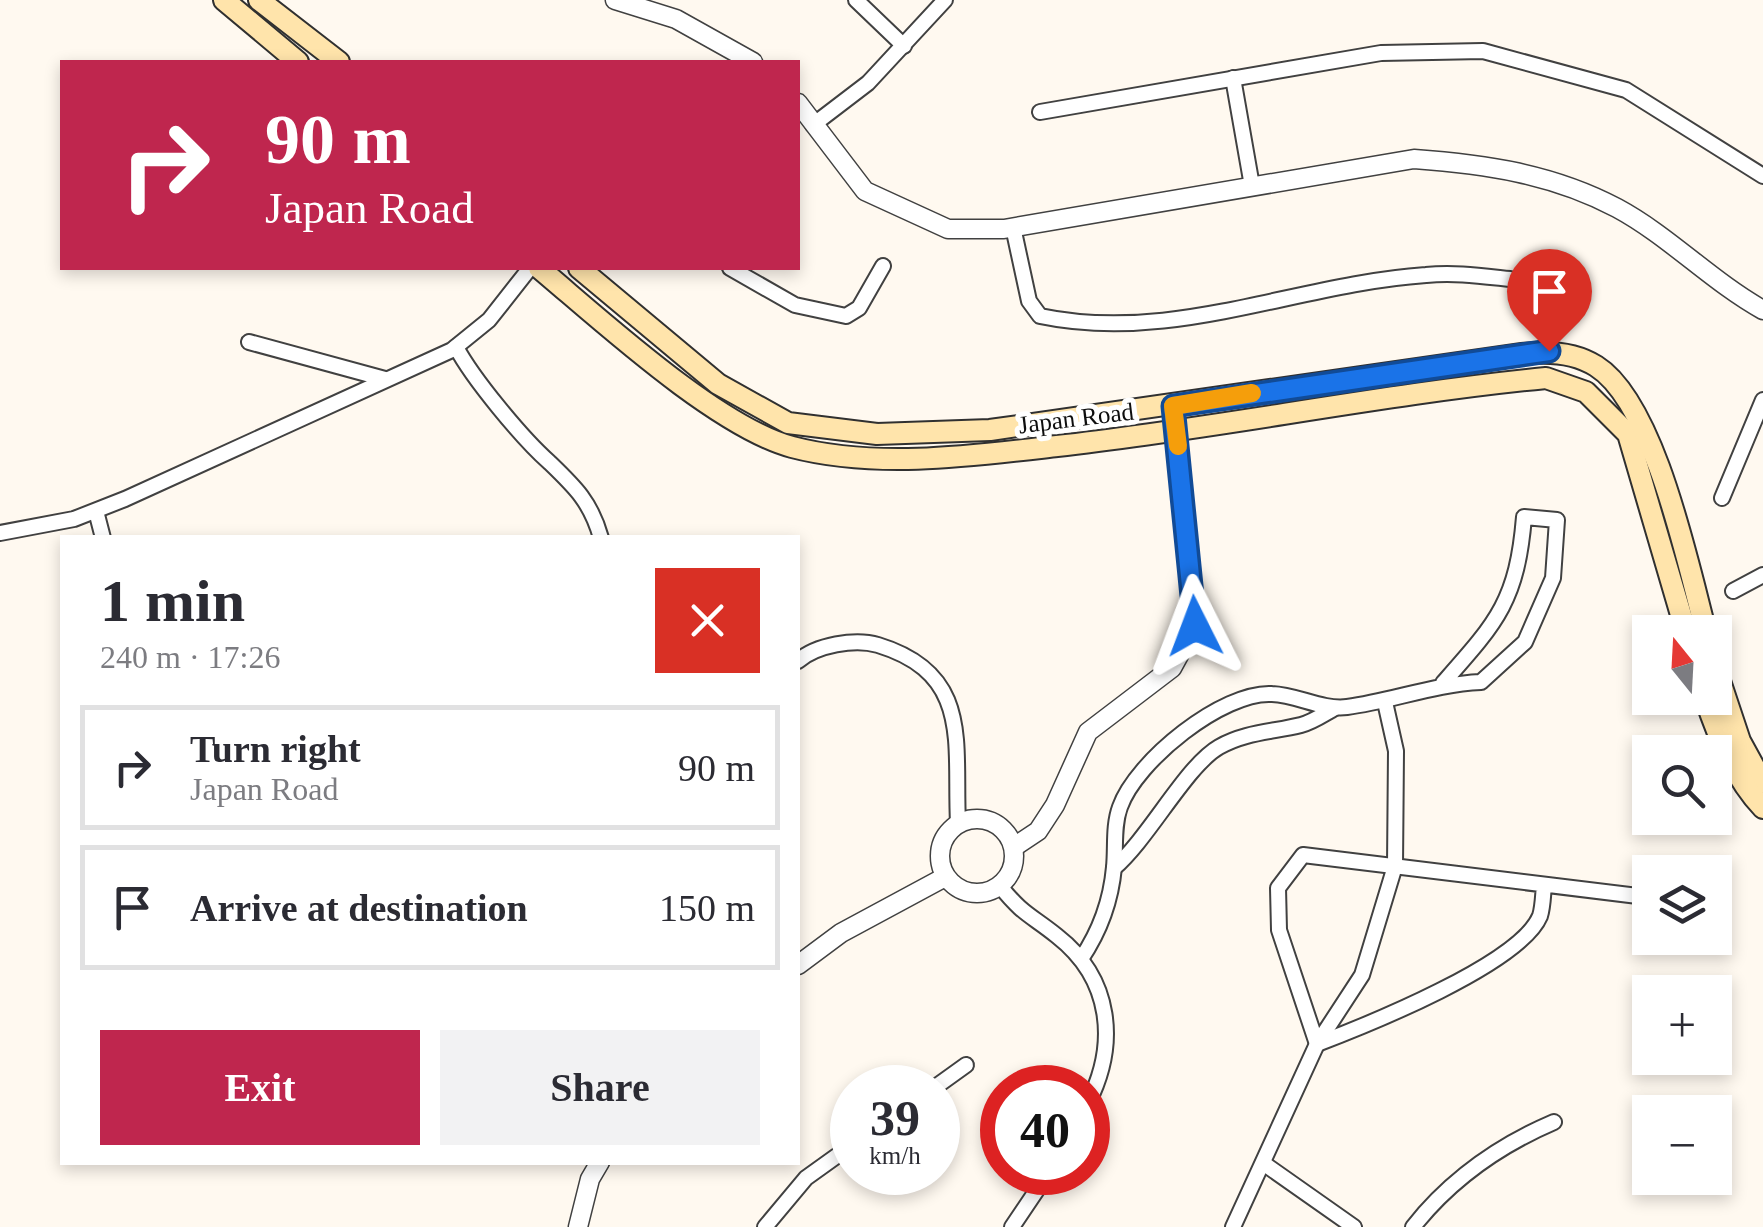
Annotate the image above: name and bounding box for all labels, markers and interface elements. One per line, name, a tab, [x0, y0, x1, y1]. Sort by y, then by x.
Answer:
icon: right	[100, 100, 230, 230]
text: 90 m	[265, 101, 411, 178]
text: Japan Road	[265, 183, 474, 233]
pin	[1507, 249, 1592, 352]
icon: arrive	[1522, 264, 1577, 319]
street label: Japan Road	[1017, 397, 1136, 438]
text: 1 min	[100, 568, 245, 634]
button: close	[655, 568, 760, 673]
position arrow	[1143, 574, 1247, 678]
north arrow	[1632, 615, 1732, 715]
map controls	[1632, 615, 1732, 1195]
text: 240 m · 17:26	[100, 639, 280, 675]
text: Turn right	[190, 728, 361, 770]
button: search	[1632, 735, 1732, 835]
icon: right	[105, 740, 160, 795]
text: 90 m	[678, 747, 755, 789]
text: Japan Road	[190, 771, 338, 807]
button: layers	[1632, 855, 1732, 955]
icon: arrive	[105, 880, 160, 935]
text: Arrive at destination	[190, 887, 528, 929]
text: 150 m	[659, 887, 755, 929]
button: +	[1632, 975, 1732, 1075]
button: Exit	[100, 1030, 420, 1145]
button: Share	[440, 1030, 760, 1145]
speed limit sign: 40	[980, 1065, 1110, 1195]
text: 39	[870, 1090, 920, 1146]
button: −	[1632, 1095, 1732, 1195]
text: km/h	[869, 1142, 921, 1169]

